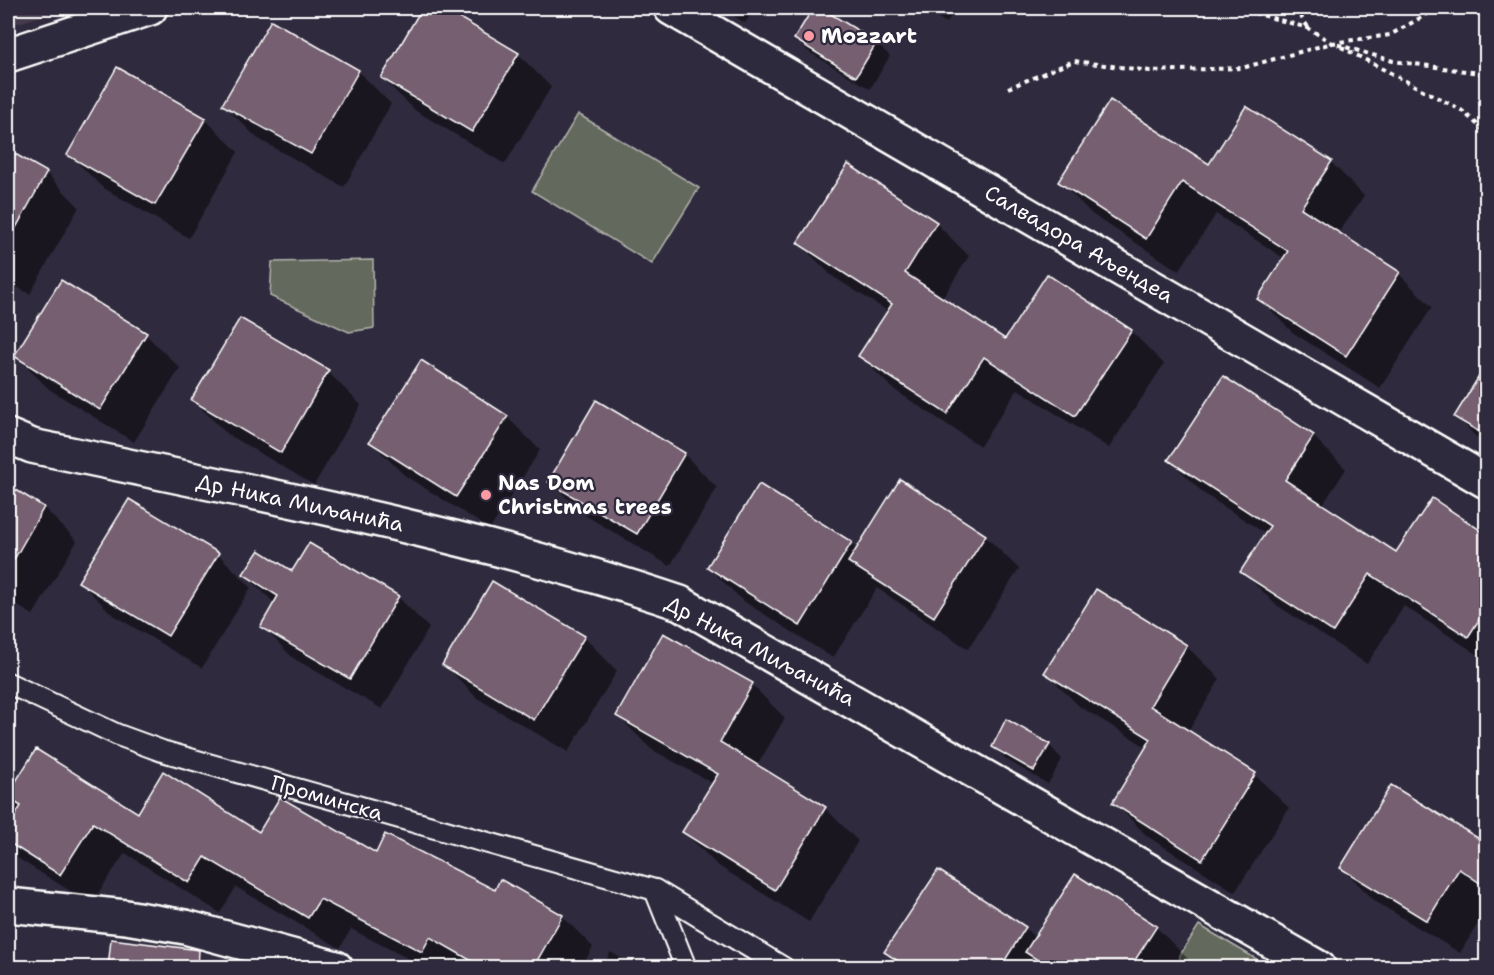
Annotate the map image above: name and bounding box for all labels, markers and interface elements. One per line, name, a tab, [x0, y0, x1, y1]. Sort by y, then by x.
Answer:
place label: Mozzart	[821, 22, 917, 50]
marker: Mozzart	[802, 29, 816, 43]
street label: Салвадора Аљендеа	[980, 178, 1178, 310]
street label: Др Ника Миљанића	[194, 467, 406, 539]
place label: Nas Dom Christmas trees	[498, 469, 672, 521]
marker: Nas Dom Christmas trees	[479, 488, 493, 502]
street label: Др Ника Миљанића	[660, 589, 860, 713]
street label: Проминска	[268, 769, 386, 827]

